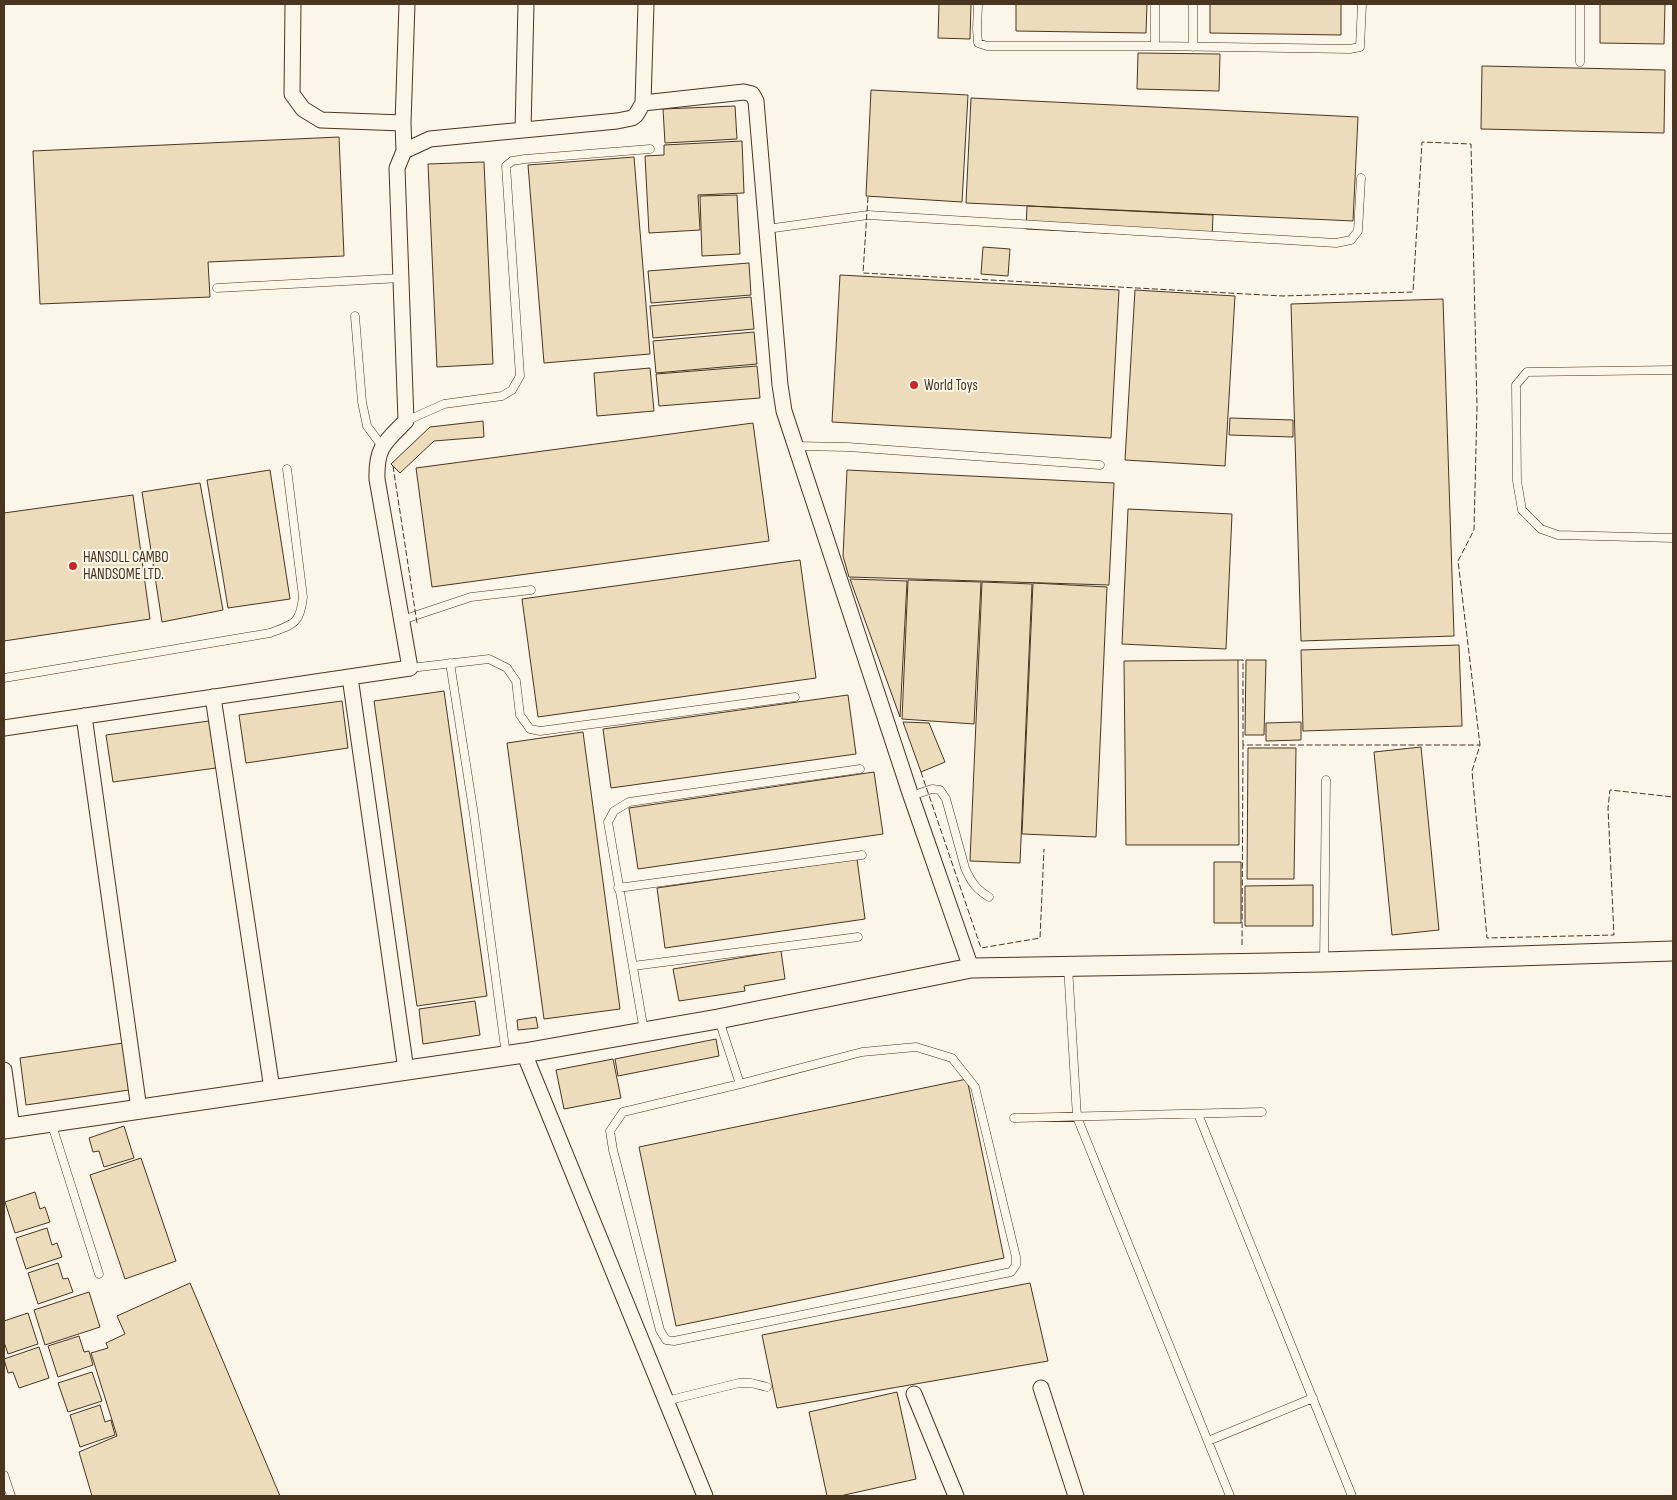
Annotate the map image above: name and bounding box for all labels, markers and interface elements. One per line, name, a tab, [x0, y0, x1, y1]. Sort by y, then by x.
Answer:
place label: World Toys	[924, 376, 978, 395]
marker: World Toys	[908, 379, 920, 391]
place label: HANSOLL CAMBO HANDSOME LTD.	[83, 548, 169, 584]
marker: HANSOLL CAMBO HANDSOME LTD.	[67, 560, 79, 572]

